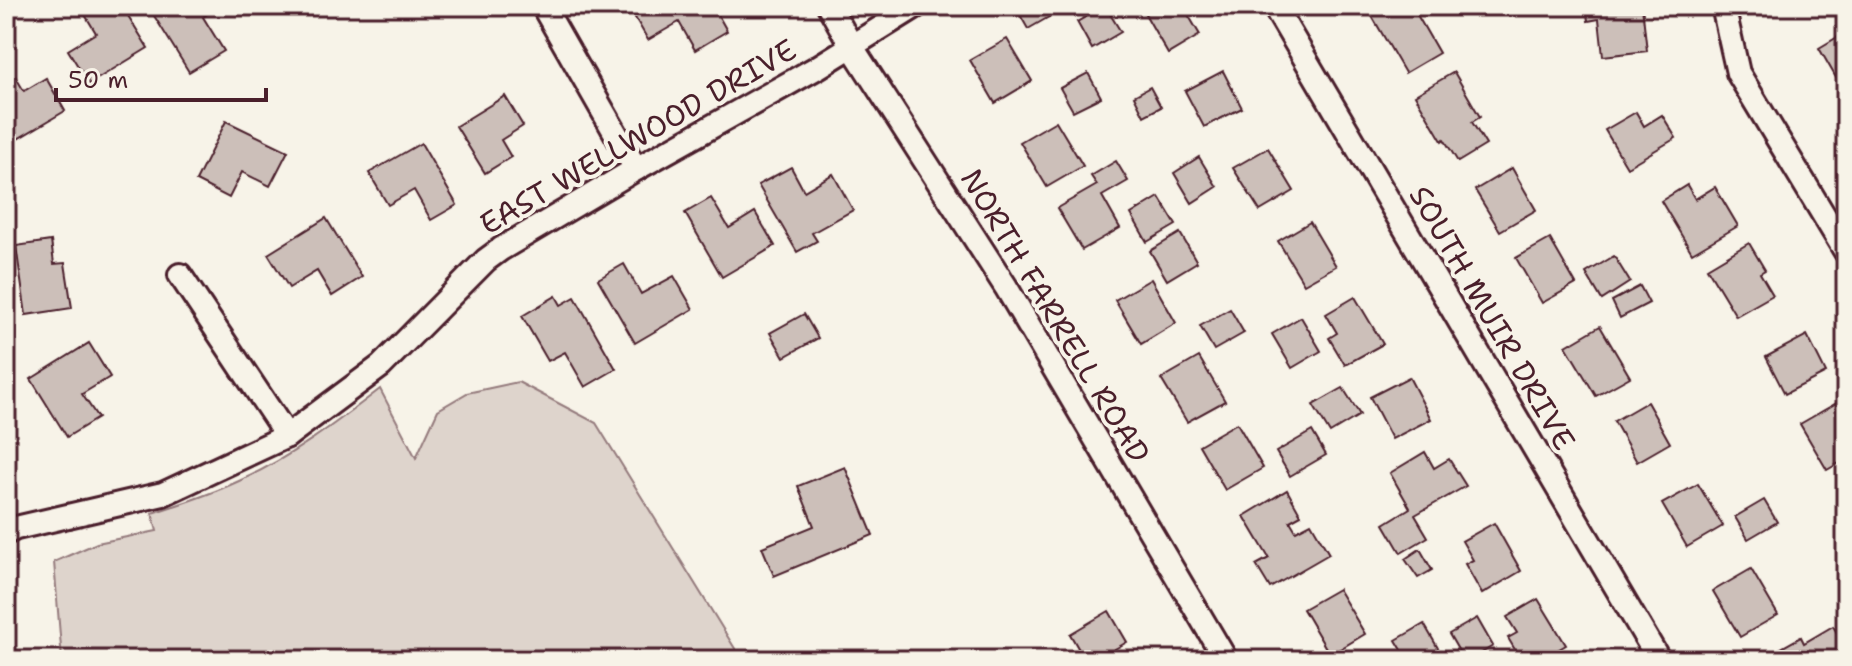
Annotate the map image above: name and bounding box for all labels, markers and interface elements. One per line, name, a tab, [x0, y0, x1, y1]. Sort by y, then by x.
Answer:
street label: EAST WELLWOOD DRIVE	[472, 29, 803, 244]
scale bar	[56, 52, 266, 102]
text: 50 m	[68, 64, 128, 96]
street label: NORTH FARRELL ROAD	[951, 161, 1160, 470]
street label: SOUTH MUIR DRIVE	[1400, 178, 1585, 458]

